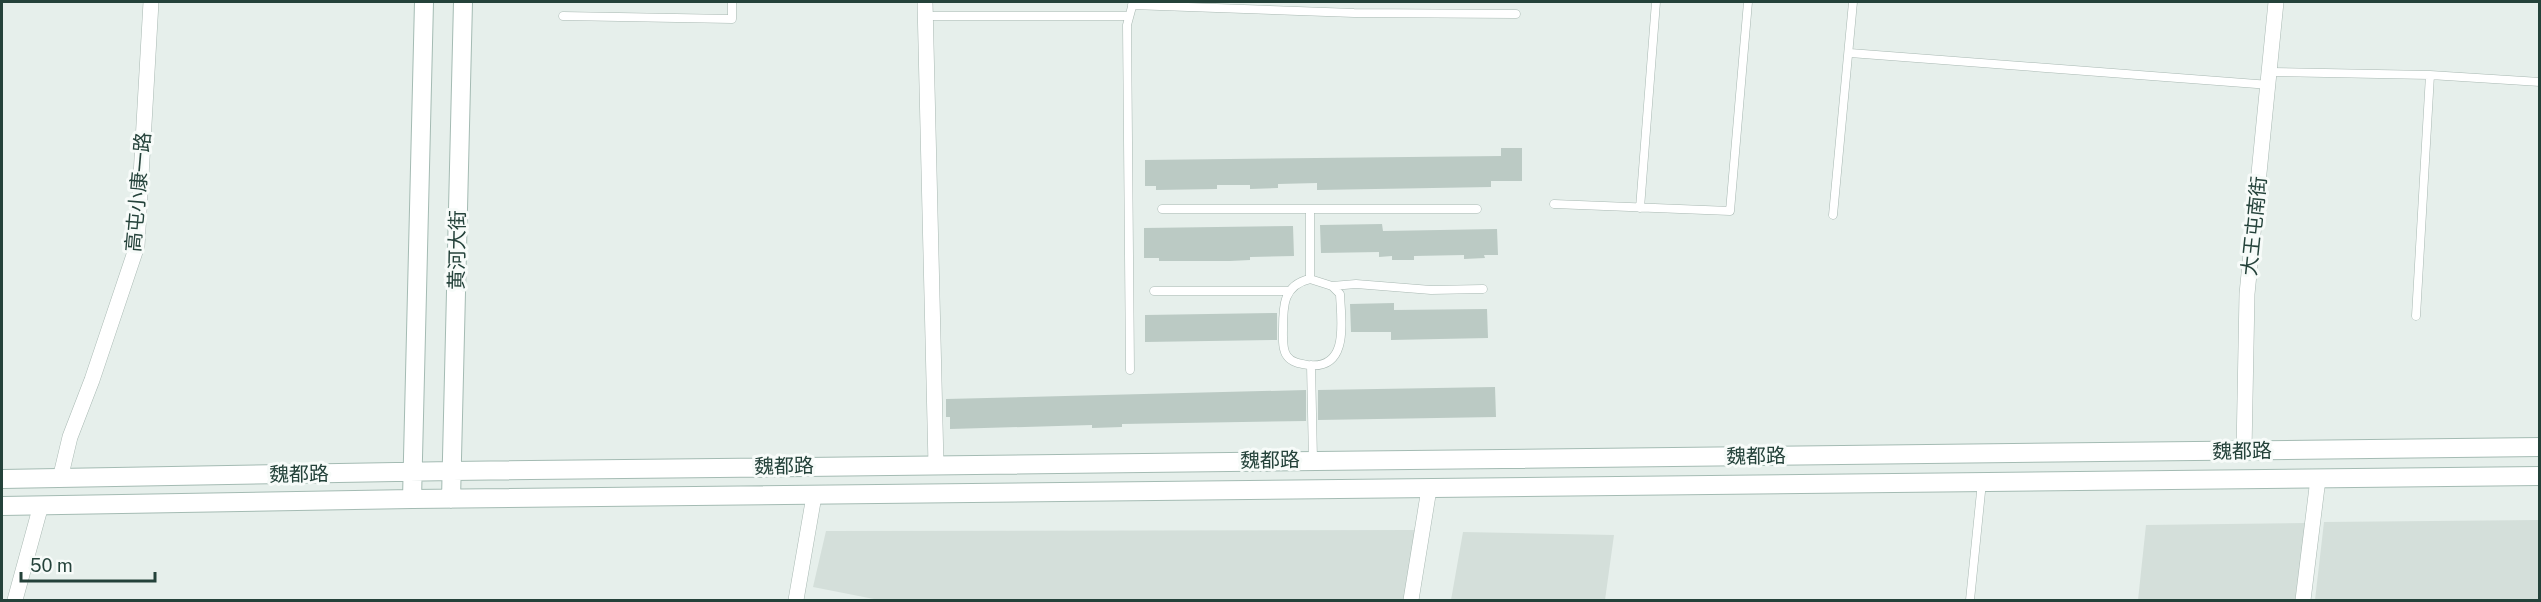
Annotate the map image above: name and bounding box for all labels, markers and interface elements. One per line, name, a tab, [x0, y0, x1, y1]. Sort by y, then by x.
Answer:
street label: 高屯小康一路	[121, 131, 155, 253]
street label: 大王屯南街	[2237, 175, 2271, 277]
street label: 黄河大街	[444, 210, 470, 290]
street label: 魏都路	[2212, 438, 2272, 464]
street label: 魏都路	[1726, 443, 1786, 469]
street label: 魏都路	[1240, 447, 1300, 473]
street label: 魏都路	[754, 453, 814, 479]
street label: 魏都路	[269, 461, 329, 487]
scale bar	[21, 545, 154, 583]
text: 50 m	[30, 555, 73, 576]

